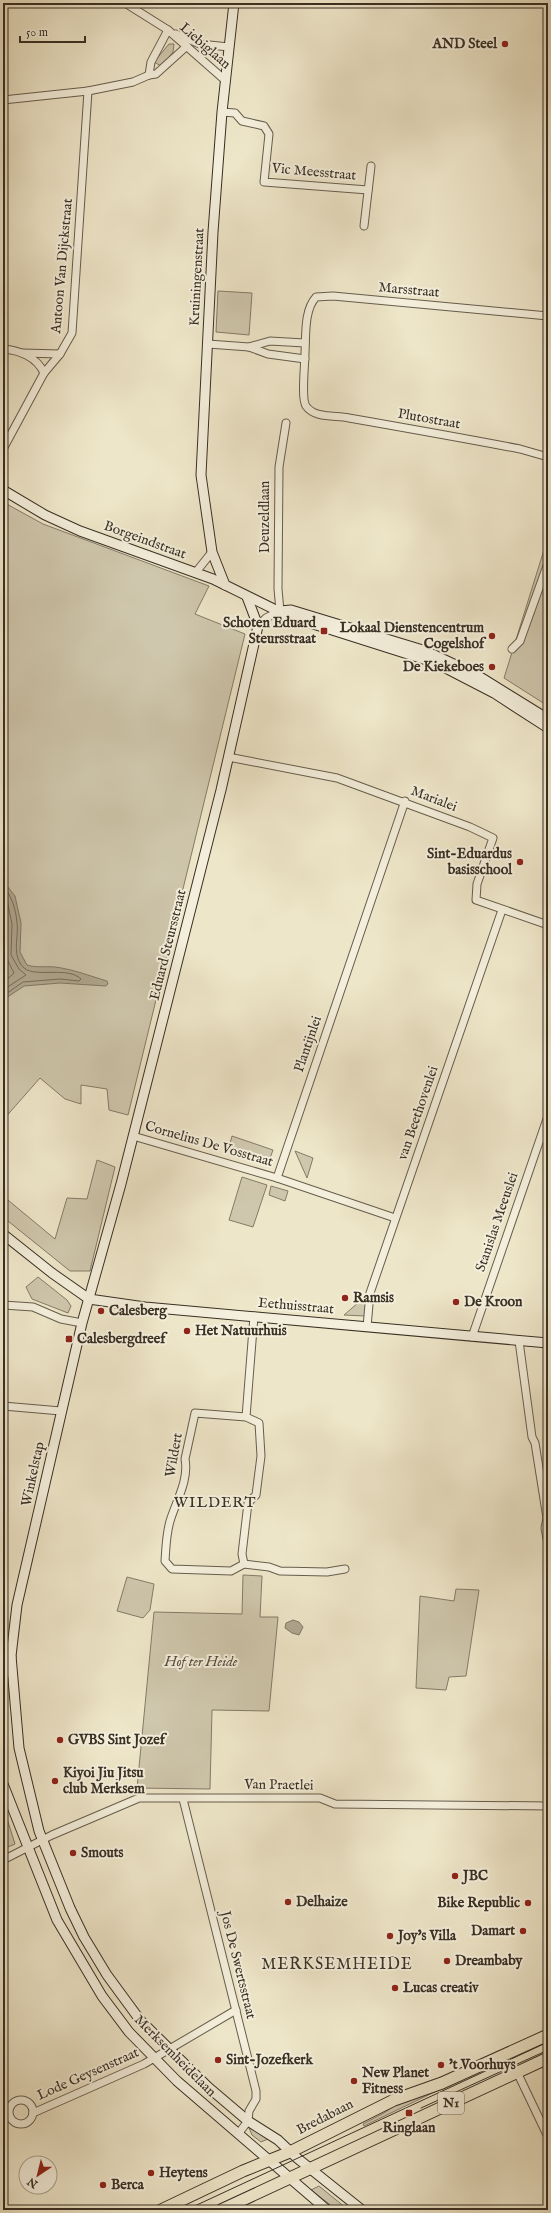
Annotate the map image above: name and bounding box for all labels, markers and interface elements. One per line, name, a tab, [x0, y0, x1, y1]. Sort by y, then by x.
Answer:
scale bar	[20, 18, 85, 44]
street label: Liebiglaan	[176, 19, 235, 74]
text: 50 m	[26, 25, 48, 40]
place label: AND Steel	[431, 35, 498, 53]
marker: AND Steel	[500, 39, 510, 49]
street label: Vic Meesstraat	[270, 159, 357, 185]
street label: Antoon Van Dijckstraat	[47, 198, 77, 335]
street label: Kruiningenstraat	[185, 227, 209, 326]
street label: Marsstraat	[378, 278, 440, 302]
street label: Plutostraat	[396, 405, 462, 433]
street label: Deuzeldlaan	[256, 480, 274, 553]
street label: Borgeindstraat	[101, 517, 189, 563]
place label: Schoten Eduard Steursstraat	[223, 614, 317, 648]
place label: Lokaal Dienstencentrum Cogelshof	[340, 619, 487, 653]
marker: Schoten Eduard Steursstraat	[319, 626, 329, 636]
marker: Lokaal Dienstencentrum Cogelshof	[487, 631, 497, 641]
place label: De Kiekeboes	[403, 658, 484, 676]
marker: De Kiekeboes	[487, 662, 497, 672]
street label: Marialei	[408, 782, 460, 816]
place label: Sint-Eduardus basisschool	[427, 845, 513, 879]
marker: Sint-Eduardus basisschool	[515, 857, 525, 867]
street label: Eduard Steursstraat	[146, 888, 191, 1002]
street label: Plantijnlei	[290, 1013, 326, 1075]
street label: van Beethovenlei	[393, 1063, 443, 1162]
street label: Cornelius De Vosstraat	[143, 1117, 275, 1171]
street label: Stanislas Meeuslei	[472, 1170, 523, 1274]
place label: Ramsis	[353, 1289, 394, 1307]
marker: Ramsis	[340, 1293, 350, 1303]
place label: De Kroon	[464, 1293, 523, 1311]
street label: Eethuisstraat	[257, 1294, 335, 1318]
marker: De Kroon	[451, 1297, 461, 1307]
place label: Calesberg	[109, 1302, 168, 1320]
marker: Calesberg	[96, 1306, 106, 1316]
place label: Het Natuurhuis	[195, 1322, 287, 1340]
marker: Het Natuurhuis	[182, 1326, 192, 1336]
place label: Calesbergdreef	[77, 1330, 168, 1348]
marker: Calesbergdreef	[64, 1334, 74, 1344]
street label: Wildert	[161, 1431, 187, 1479]
street label: Winkelstap	[17, 1440, 49, 1508]
district label: WILDERT	[174, 1493, 256, 1512]
park label: Hof ter Heide	[164, 1653, 238, 1671]
place label: GVBS Sint Jozef	[68, 1731, 168, 1749]
marker: GVBS Sint Jozef	[55, 1735, 65, 1745]
place label: Kiyoi Jiu Jitsu club Merksem	[63, 1764, 145, 1798]
street label: Van Praetlei	[243, 1775, 314, 1795]
marker: Kiyoi Jiu Jitsu club Merksem	[50, 1776, 60, 1786]
place label: Smouts	[81, 1844, 123, 1862]
marker: Smouts	[68, 1848, 78, 1858]
place label: JBC	[461, 1867, 488, 1885]
marker: JBC	[450, 1871, 460, 1881]
place label: Delhaize	[296, 1893, 348, 1911]
place label: Bike Republic	[437, 1894, 520, 1912]
marker: Delhaize	[283, 1897, 293, 1907]
marker: Bike Republic	[523, 1898, 533, 1908]
street label: Jos De Swertsstraat	[215, 1907, 260, 2021]
place label: Damart	[471, 1922, 515, 1940]
marker: Damart	[518, 1926, 528, 1936]
place label: Joy's Villa	[396, 1927, 457, 1945]
marker: Joy's Villa	[385, 1931, 395, 1941]
place label: Dreambaby	[455, 1952, 524, 1970]
district label: MERKSEMHEIDE	[261, 1955, 413, 1975]
marker: Dreambaby	[442, 1956, 452, 1966]
place label: Lucas creativ	[403, 1979, 479, 1997]
marker: Lucas creativ	[390, 1983, 400, 1993]
street label: Merksemheidelaan	[130, 2011, 220, 2101]
street label: Lode Geysenstraat	[34, 2043, 142, 2105]
place label: Sint-Jozefkerk	[226, 2051, 313, 2069]
marker: Sint-Jozefkerk	[213, 2055, 223, 2065]
place label: 't Voorhuys	[449, 2056, 516, 2074]
marker: 't Voorhuys	[436, 2060, 446, 2070]
place label: New Planet Fitness	[361, 2064, 429, 2098]
marker: New Planet Fitness	[349, 2076, 359, 2086]
road number: N1	[438, 2092, 464, 2114]
street label: Bredabaan	[294, 2095, 357, 2139]
marker: Ringlaan	[404, 2108, 414, 2118]
place label: Ringlaan	[383, 2119, 436, 2137]
north arrow	[18, 2155, 58, 2195]
place label: Heytens	[159, 2164, 208, 2182]
marker: Heytens	[146, 2168, 156, 2178]
text: N	[25, 2174, 42, 2191]
place label: Berca	[111, 2176, 145, 2194]
marker: Berca	[98, 2180, 108, 2190]

